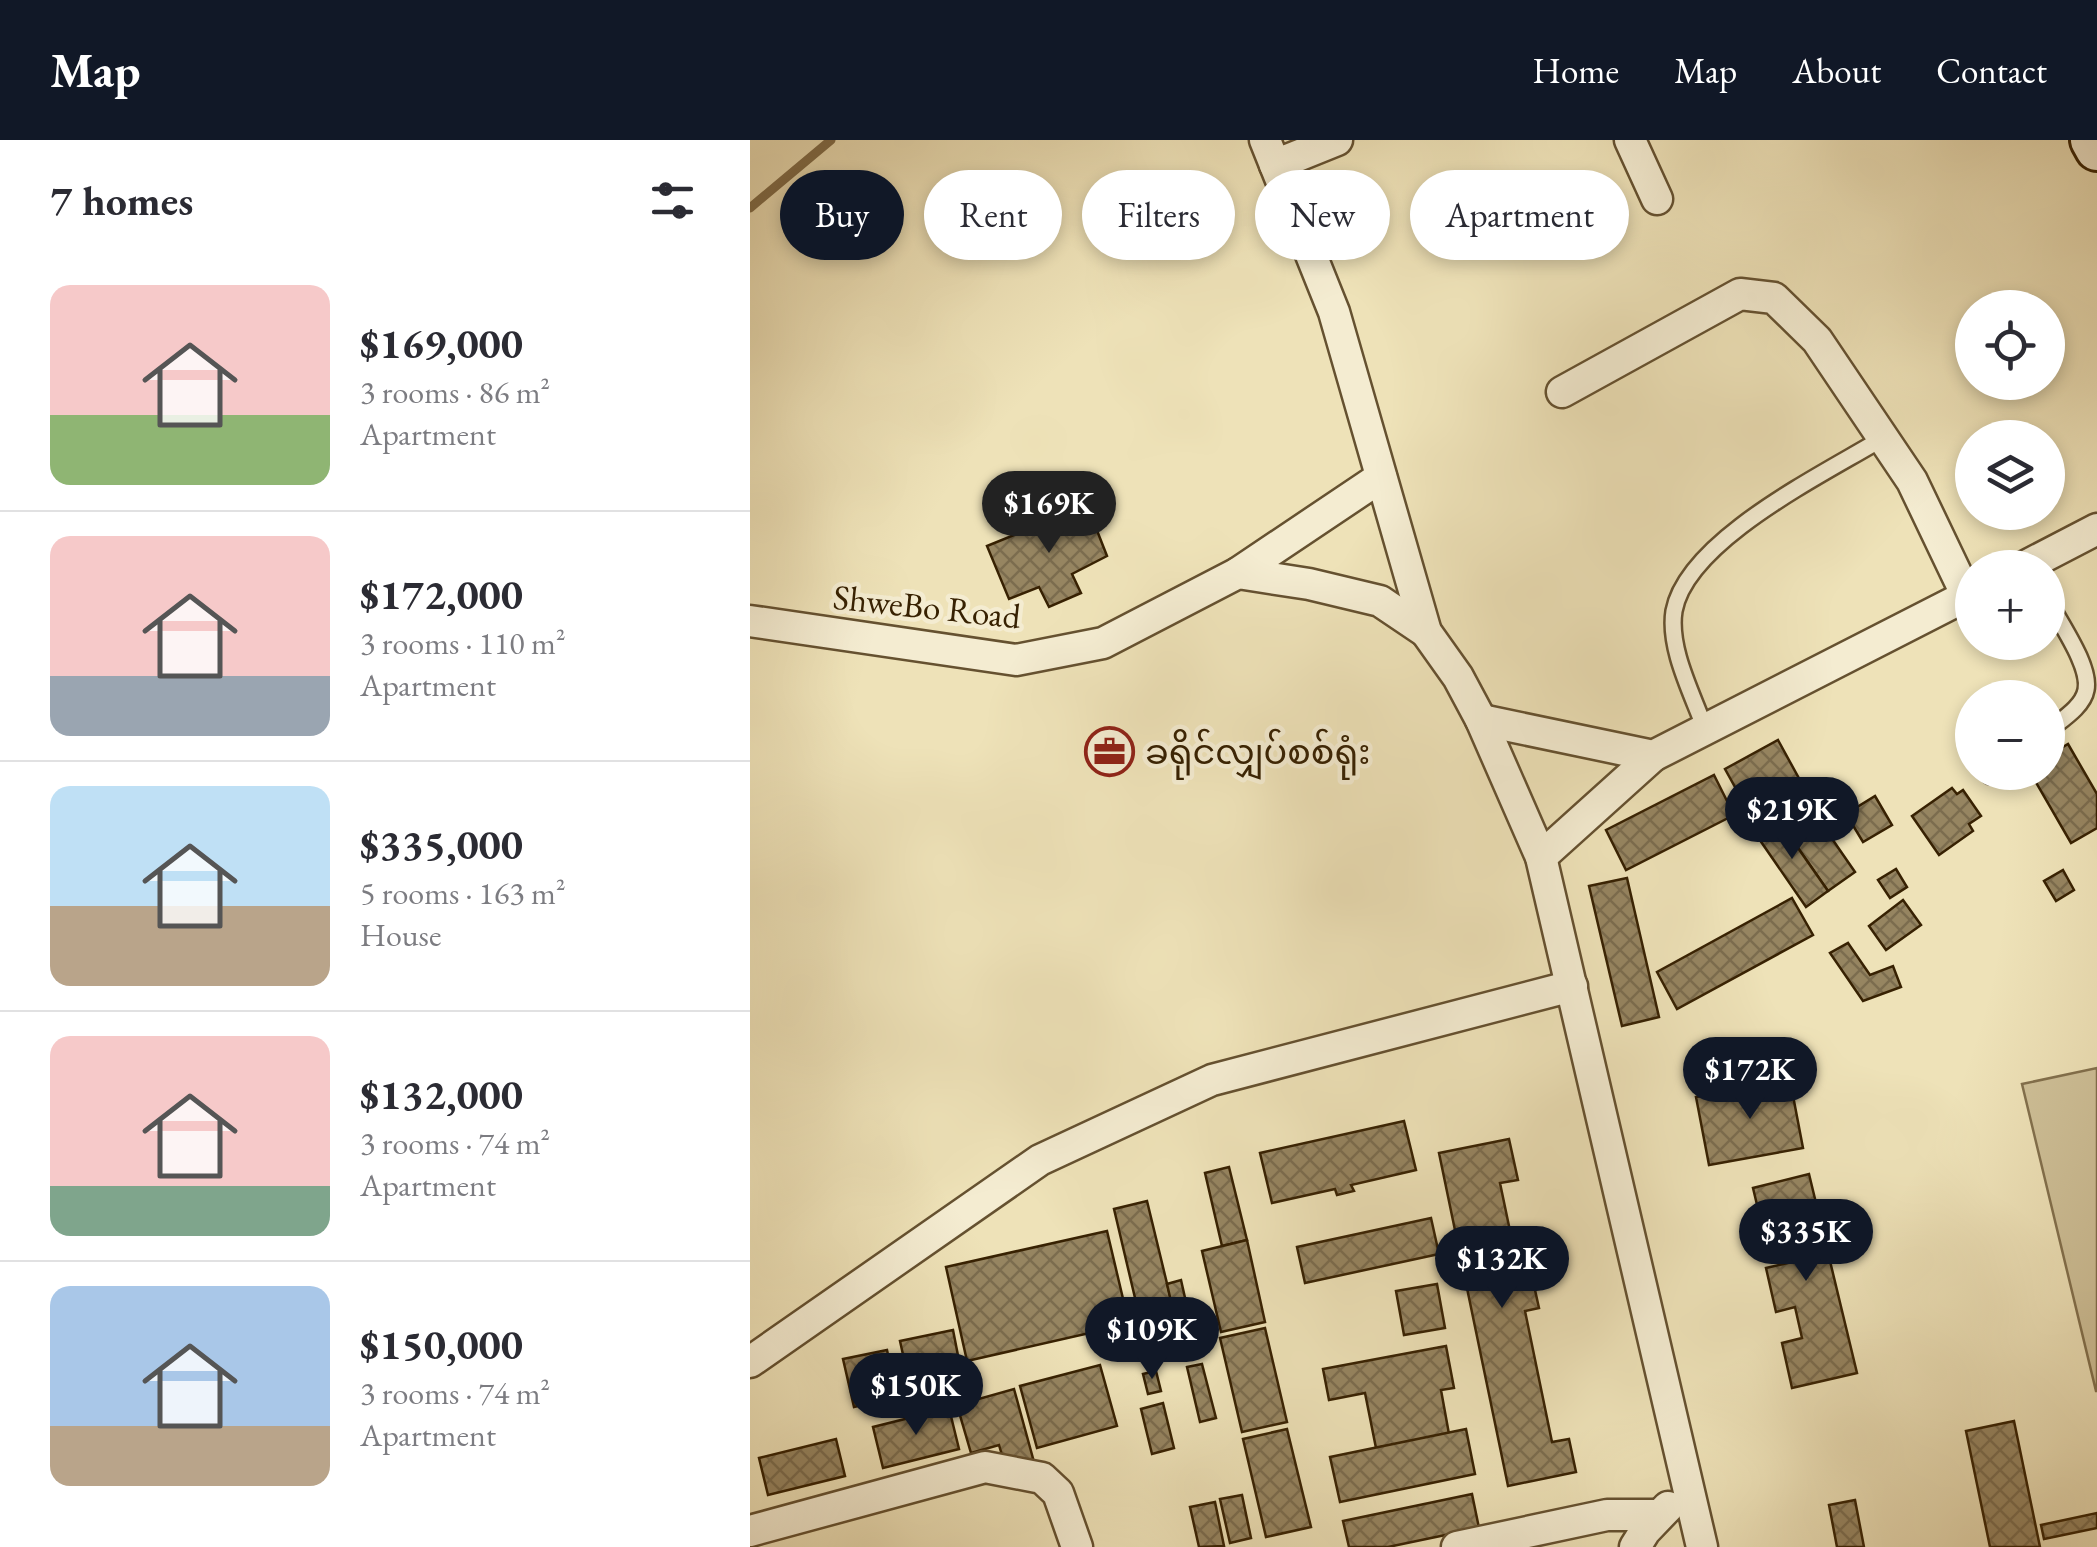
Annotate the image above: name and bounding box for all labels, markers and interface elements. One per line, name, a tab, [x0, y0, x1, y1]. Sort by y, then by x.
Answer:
text: Map	[50, 39, 141, 101]
text: Home	[1533, 48, 1619, 93]
text: Map	[1674, 48, 1737, 93]
text: About	[1792, 48, 1881, 93]
text: Contact	[1936, 48, 2047, 93]
chip: Buy	[780, 170, 904, 260]
chip: Rent	[924, 170, 1062, 260]
chip: Filters	[1082, 170, 1235, 260]
chip: New	[1255, 170, 1390, 260]
chip: Apartment	[1410, 170, 1629, 260]
text: 7 homes	[50, 173, 193, 228]
icon: filters	[645, 173, 700, 228]
map controls	[1955, 290, 2065, 790]
button: locate	[1955, 290, 2065, 400]
text: $169,000	[360, 316, 523, 371]
icon: home	[130, 325, 250, 445]
text: 3 rooms · 86 m²	[360, 371, 550, 413]
text: Apartment	[360, 413, 496, 455]
button: layers	[1955, 420, 2065, 530]
pin: $169K	[979, 471, 1119, 556]
text: $169K	[1004, 482, 1094, 524]
button: +	[1955, 550, 2065, 660]
text: $172,000	[360, 567, 523, 622]
street label: ShweBo Road	[831, 574, 1023, 638]
icon: home	[130, 576, 250, 696]
text: 3 rooms · 110 m²	[360, 622, 566, 664]
text: Apartment	[360, 664, 496, 706]
button: −	[1955, 680, 2065, 790]
office icon: ခရိုင်လျှပ်စစ်ရုံး	[1084, 725, 1136, 777]
place label: ခရိုင်လျှပ်စစ်ရုံး	[1145, 728, 1370, 780]
pin: $219K	[1722, 777, 1862, 862]
text: $219K	[1747, 788, 1837, 830]
text: $335,000	[360, 817, 523, 872]
icon: home	[130, 826, 250, 946]
text: 5 rooms · 163 m²	[360, 872, 566, 914]
text: House	[360, 914, 441, 956]
pin: $172K	[1680, 1037, 1820, 1122]
text: $172K	[1705, 1048, 1795, 1090]
text: $132,000	[360, 1067, 523, 1122]
icon: home	[130, 1076, 250, 1196]
text: 3 rooms · 74 m²	[360, 1122, 550, 1164]
text: Apartment	[360, 1164, 496, 1206]
pin: $335K	[1736, 1199, 1876, 1284]
text: $335K	[1761, 1210, 1851, 1252]
pin: $132K	[1432, 1226, 1572, 1311]
text: $132K	[1457, 1237, 1547, 1279]
pin: $109K	[1082, 1297, 1222, 1382]
text: $109K	[1107, 1308, 1197, 1350]
text: $150,000	[360, 1317, 523, 1372]
icon: home	[130, 1326, 250, 1446]
pin: $150K	[846, 1353, 986, 1438]
text: $150K	[871, 1364, 961, 1406]
text: 3 rooms · 74 m²	[360, 1372, 550, 1414]
text: Apartment	[360, 1414, 496, 1456]

